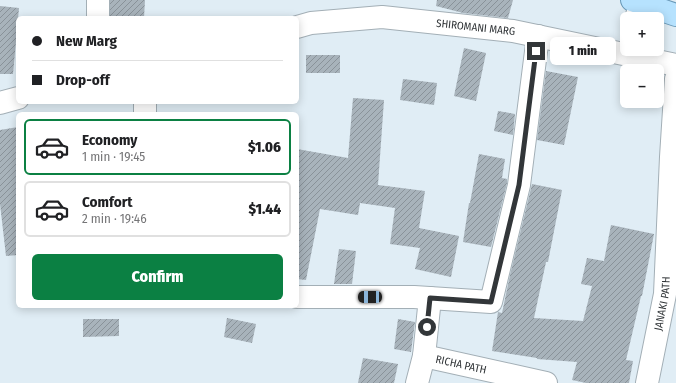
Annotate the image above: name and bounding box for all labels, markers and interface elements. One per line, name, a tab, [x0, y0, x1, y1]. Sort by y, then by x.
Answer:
map controls	[620, 12, 664, 108]
button: +	[620, 12, 664, 56]
street label: SHIROMANI MARG	[435, 17, 516, 38]
text: New Marg	[56, 32, 117, 50]
callout: 1 min	[550, 37, 616, 65]
route end	[527, 42, 545, 60]
text: 1 min	[569, 43, 597, 58]
button: −	[620, 64, 664, 108]
text: Drop-off	[56, 71, 110, 89]
icon: car	[34, 129, 70, 165]
text: Economy	[82, 131, 137, 149]
text: $1.06	[248, 138, 281, 156]
text: 1 min · 19:45	[82, 149, 145, 164]
icon: car	[34, 191, 70, 227]
text: Comfort	[82, 193, 133, 211]
text: $1.44	[249, 200, 281, 218]
text: 2 min · 19:46	[82, 211, 147, 226]
button: Confirm	[32, 254, 283, 300]
street label: JANAKI PATH	[652, 276, 673, 332]
car	[358, 291, 382, 303]
route start	[418, 318, 436, 336]
street label: RICHA PATH	[434, 353, 488, 377]

